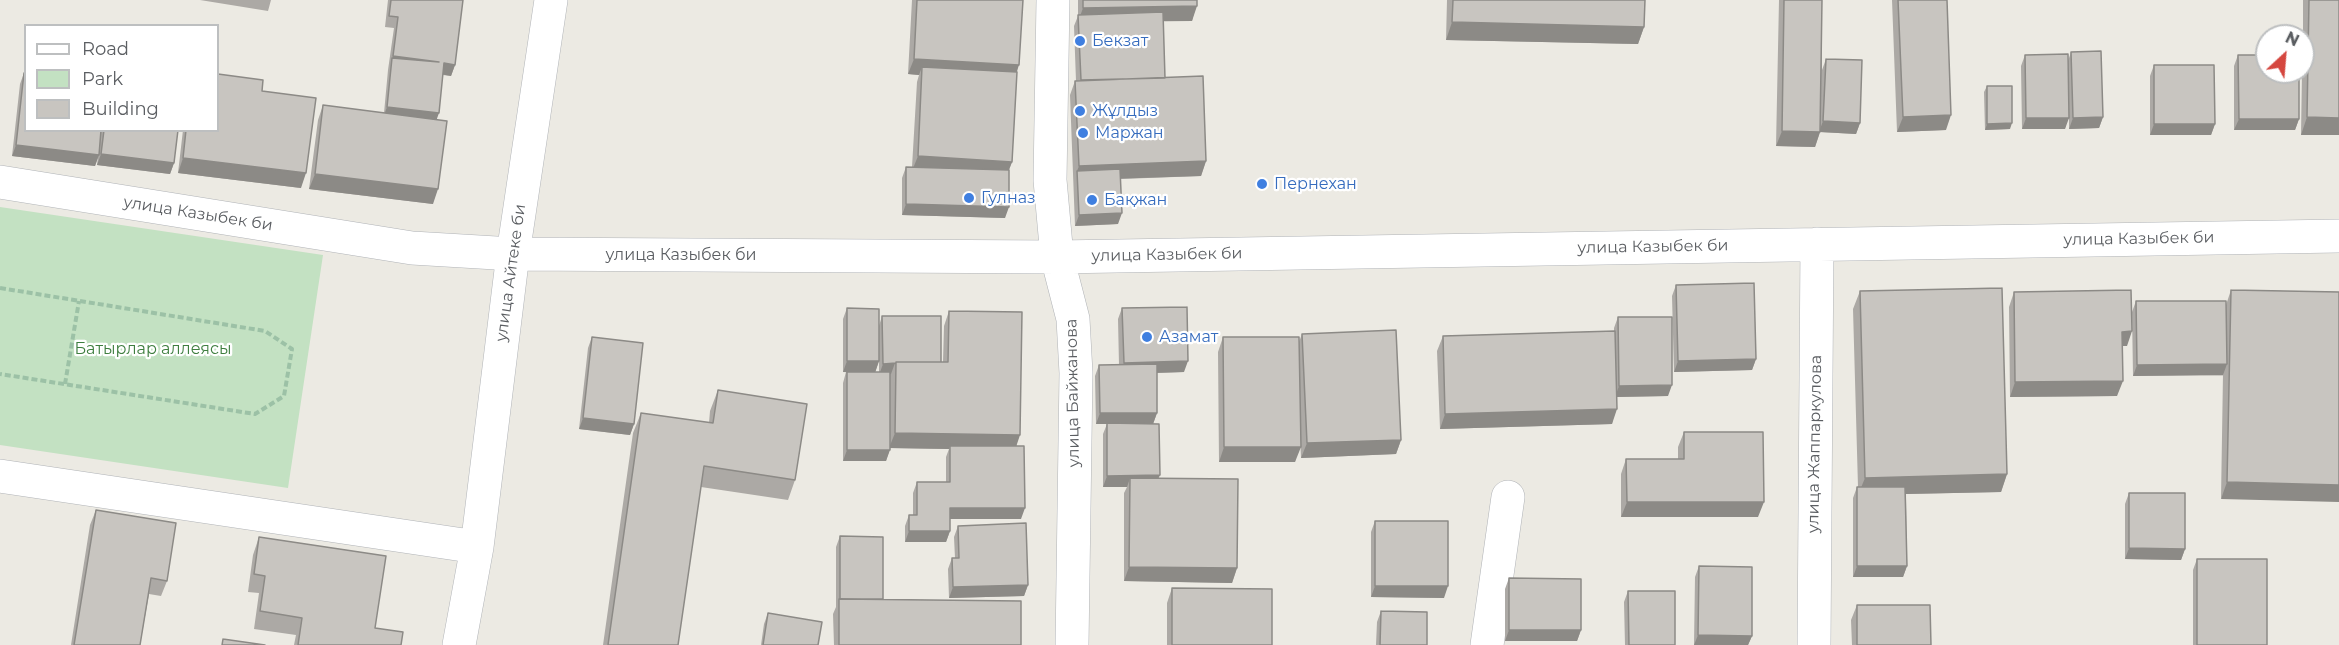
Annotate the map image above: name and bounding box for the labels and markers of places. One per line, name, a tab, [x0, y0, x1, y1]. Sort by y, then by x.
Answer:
place label: Бекзат	[1092, 31, 1148, 51]
marker: Бекзат	[1073, 34, 1087, 48]
place label: Жұлдыз	[1092, 101, 1158, 121]
marker: Жұлдыз	[1073, 104, 1087, 118]
place label: Маржан	[1095, 123, 1164, 143]
marker: Маржан	[1076, 126, 1090, 140]
place label: Пернехан	[1274, 174, 1357, 194]
marker: Пернехан	[1255, 177, 1269, 191]
place label: Гулназ	[981, 188, 1036, 208]
place label: Бақжан	[1104, 190, 1167, 210]
marker: Гулназ	[962, 191, 976, 205]
marker: Бақжан	[1085, 193, 1099, 207]
place label: Азамат	[1159, 327, 1218, 347]
marker: Азамат	[1140, 330, 1154, 344]

